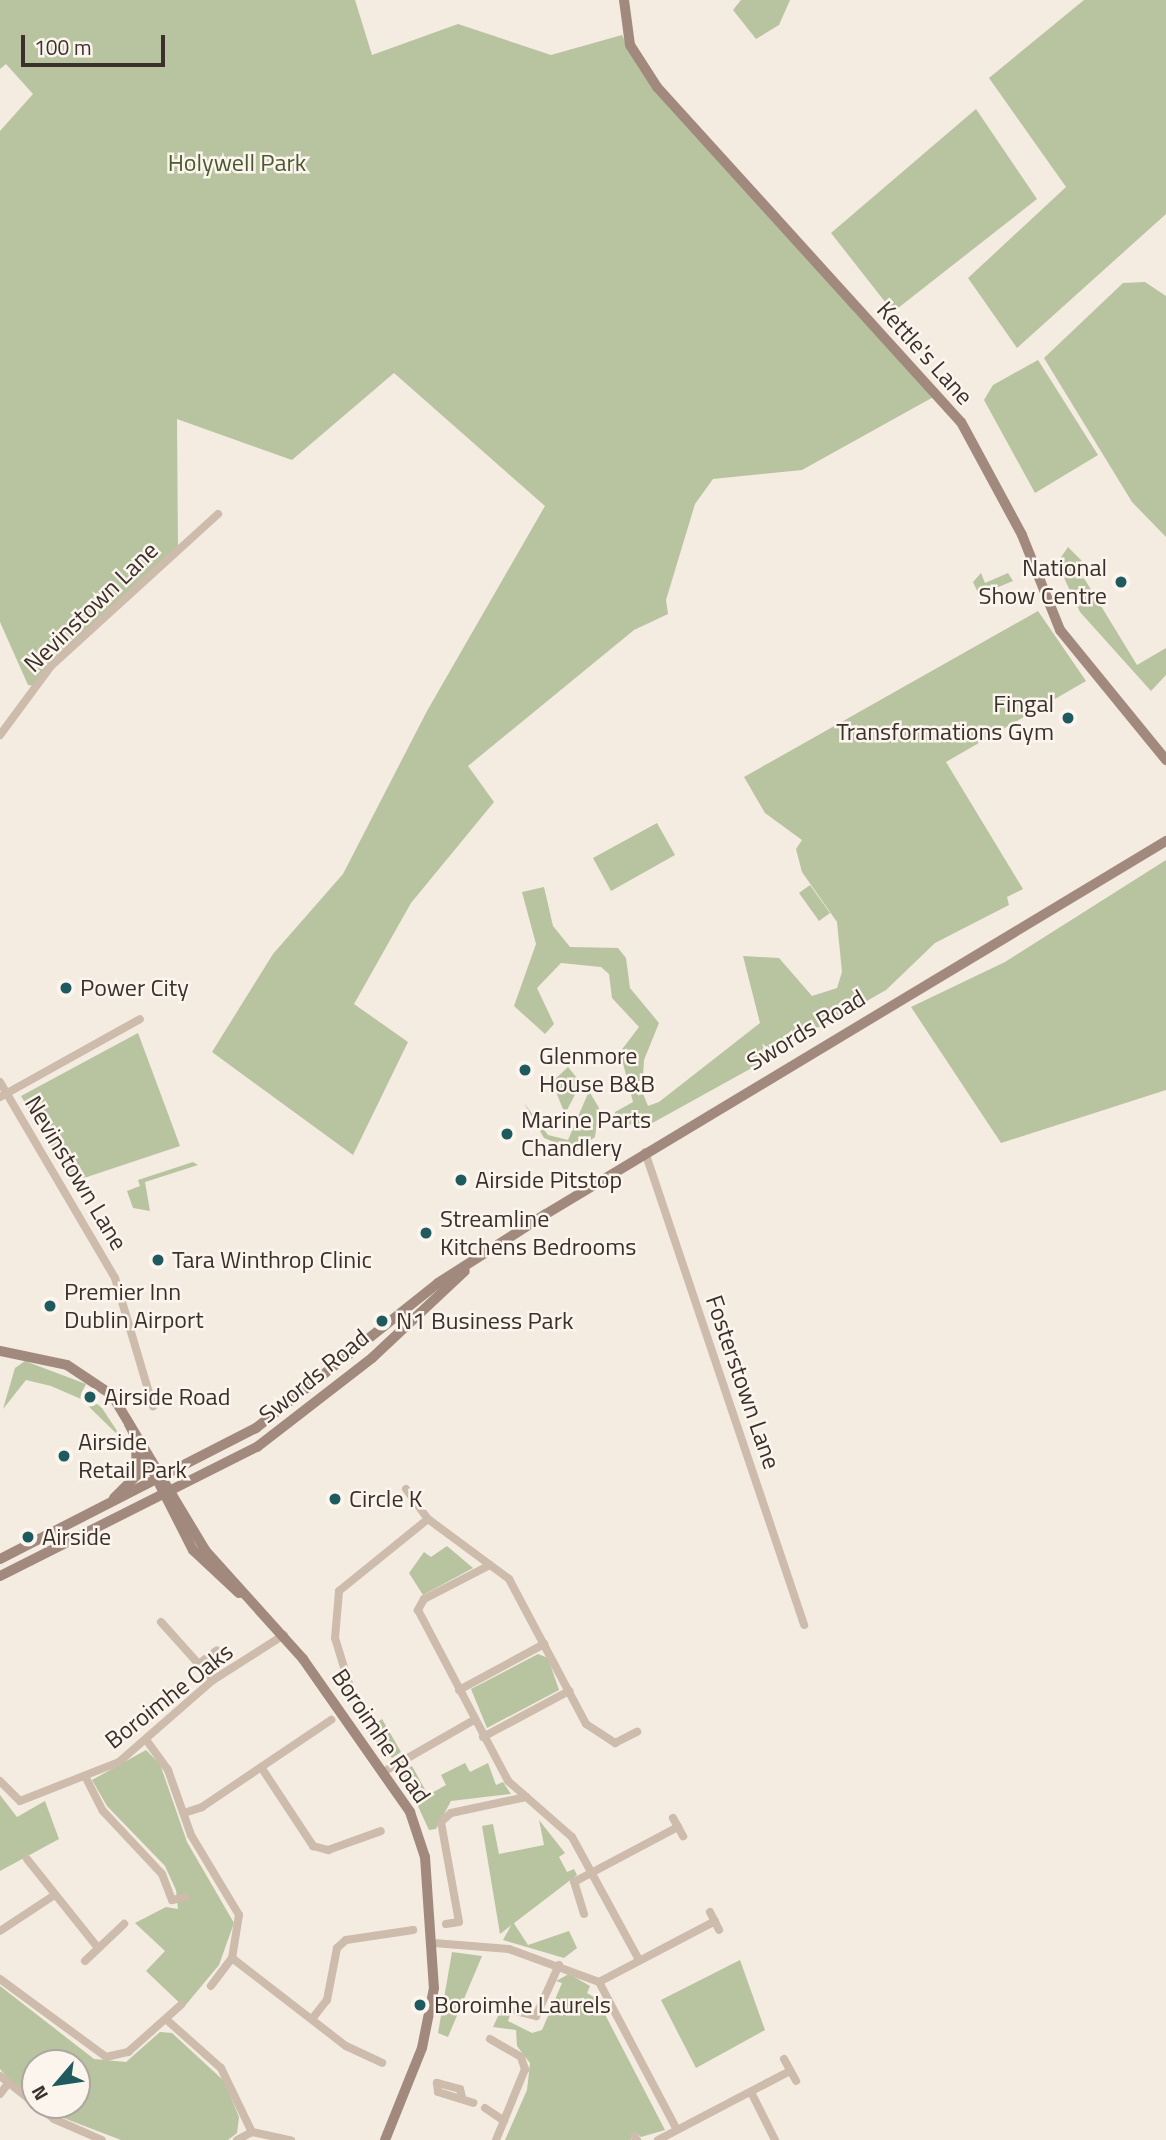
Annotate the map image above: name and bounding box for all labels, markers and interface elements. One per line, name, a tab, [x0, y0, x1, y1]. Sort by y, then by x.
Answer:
scale bar	[24, 21, 168, 65]
text: 100 m	[34, 31, 91, 63]
park label: Holywell Park	[168, 149, 306, 177]
street label: Kettle's Lane	[871, 295, 979, 411]
street label: Nevinstown Lane	[18, 536, 164, 678]
place label: National Show Centre	[979, 554, 1107, 610]
marker: National Show Centre	[1113, 574, 1129, 590]
place label: Fingal Transformations Gym	[836, 690, 1054, 746]
marker: Fingal Transformations Gym	[1060, 710, 1076, 726]
place label: Power City	[80, 974, 189, 1002]
marker: Power City	[58, 980, 74, 996]
street label: Swords Road	[742, 983, 870, 1077]
place label: Glenmore House B&B	[539, 1042, 655, 1098]
marker: Glenmore House B&B	[517, 1062, 533, 1078]
street label: Nevinstown Lane	[19, 1091, 133, 1255]
place label: Marine Parts Chandlery	[521, 1106, 651, 1162]
marker: Marine Parts Chandlery	[499, 1126, 515, 1142]
place label: Airside Pitstop	[475, 1166, 622, 1194]
marker: Airside Pitstop	[453, 1172, 469, 1188]
place label: Streamline Kitchens Bedrooms	[440, 1205, 636, 1261]
marker: Streamline Kitchens Bedrooms	[418, 1225, 434, 1241]
place label: Tara Winthrop Clinic	[172, 1246, 372, 1274]
marker: Tara Winthrop Clinic	[150, 1252, 166, 1268]
place label: Premier Inn Dublin Airport	[64, 1278, 204, 1334]
street label: Fosterstown Lane	[700, 1291, 786, 1473]
marker: Premier Inn Dublin Airport	[42, 1298, 58, 1314]
place label: N1 Business Park	[396, 1307, 573, 1335]
marker: N1 Business Park	[374, 1313, 390, 1329]
street label: Swords Road	[253, 1323, 375, 1429]
place label: Airside Road	[104, 1383, 230, 1411]
marker: Airside Road	[82, 1389, 98, 1405]
place label: Airside Retail Park	[78, 1428, 187, 1484]
marker: Airside Retail Park	[56, 1448, 72, 1464]
place label: Circle K	[349, 1485, 422, 1513]
marker: Circle K	[327, 1491, 343, 1507]
place label: Airside	[42, 1523, 111, 1551]
marker: Airside	[20, 1529, 36, 1545]
street label: Boroimhe Oaks	[99, 1637, 239, 1755]
street label: Boroimhe Road	[326, 1663, 436, 1809]
place label: Boroimhe Laurels	[434, 1991, 611, 2019]
marker: Boroimhe Laurels	[412, 1997, 428, 2013]
north arrow	[21, 2049, 91, 2119]
text: N	[23, 2081, 55, 2106]

